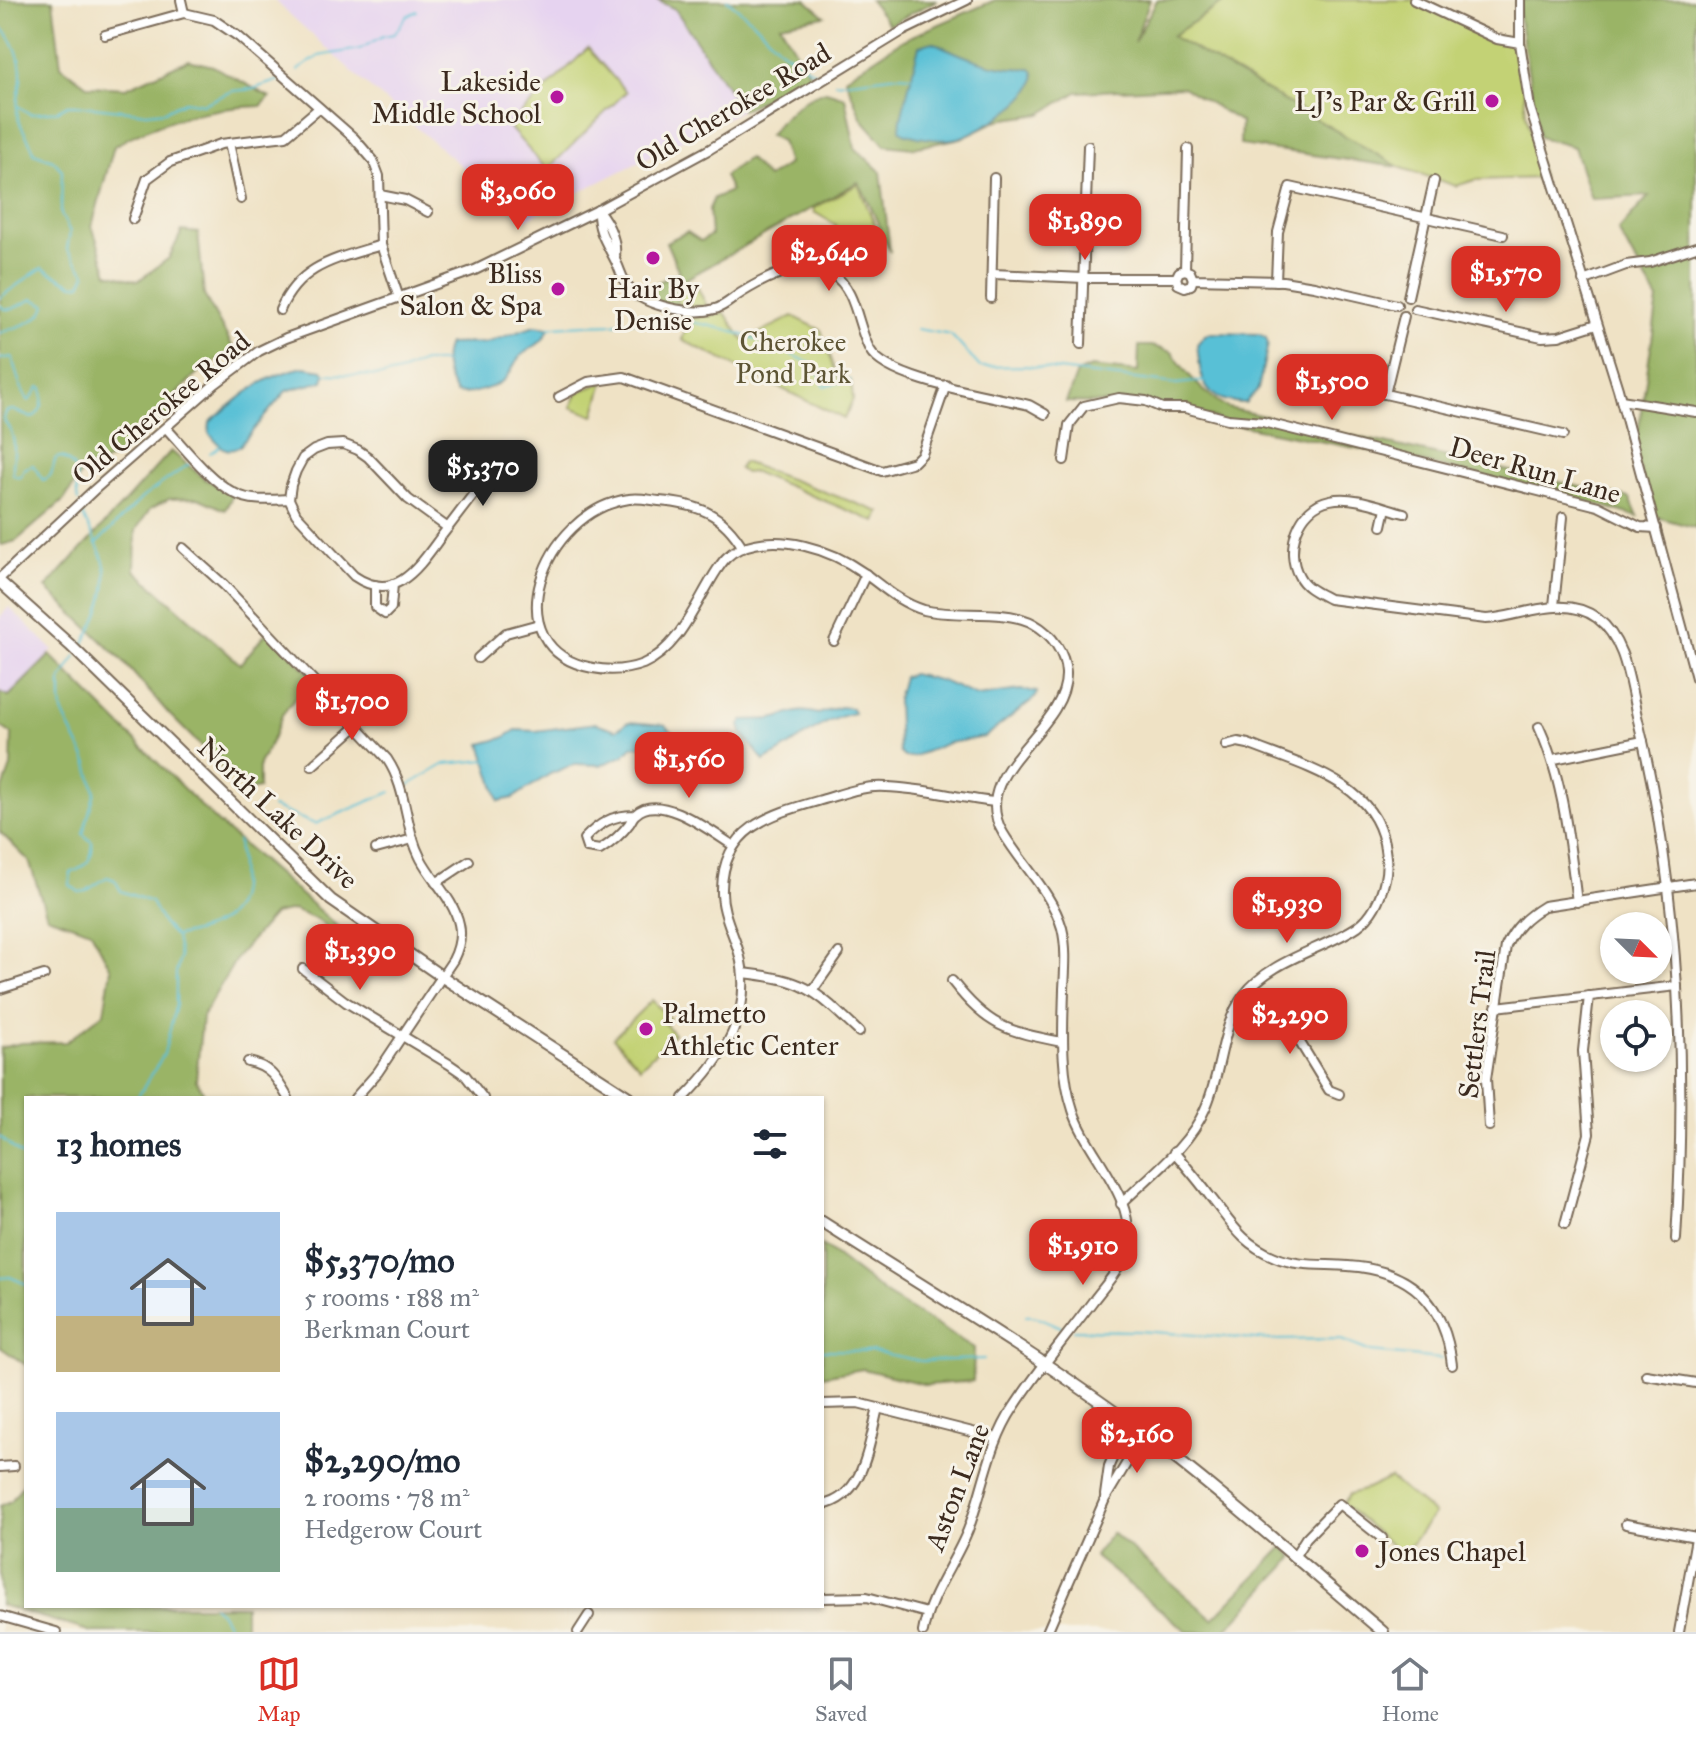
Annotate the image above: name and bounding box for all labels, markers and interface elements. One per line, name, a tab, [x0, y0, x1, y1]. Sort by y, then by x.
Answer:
street label: Old Cherokee Road	[629, 35, 837, 179]
place label: Lakeside Middle School	[372, 64, 541, 131]
place label: LJ's Par & Grill	[1294, 84, 1476, 119]
marker: Lakeside Middle School	[548, 88, 566, 106]
marker: LJ's Par & Grill	[1483, 92, 1501, 110]
pin: $3,060	[453, 164, 583, 232]
text: $3,060	[480, 174, 556, 206]
pin: $1,890	[1020, 194, 1150, 262]
text: $1,890	[1047, 204, 1123, 236]
pin: $2,640	[764, 225, 894, 293]
text: $2,640	[790, 235, 868, 267]
pin: $1,570	[1441, 246, 1571, 314]
marker: Hair By Denise	[644, 249, 662, 267]
place label: Bliss Salon & Spa	[399, 256, 542, 323]
text: $1,570	[1469, 256, 1543, 288]
place label: Hair By Denise	[607, 271, 700, 338]
marker: Bliss Salon & Spa	[549, 280, 567, 298]
street label: Old Cherokee Road	[65, 323, 257, 493]
park label: Cherokee Pond Park	[735, 324, 851, 391]
pin: $1,500	[1267, 354, 1397, 422]
text: $1,500	[1295, 364, 1369, 396]
street label: Deer Run Lane	[1445, 429, 1625, 511]
pin: $5,370	[418, 440, 548, 508]
text: $5,370	[446, 450, 520, 482]
pin: $1,700	[287, 674, 417, 742]
text: $1,700	[314, 684, 390, 716]
street label: North Lake Drive	[190, 730, 366, 896]
pin: $1,560	[624, 732, 754, 800]
text: $1,560	[653, 742, 725, 774]
pin: $1,930	[1222, 877, 1352, 945]
text: $1,930	[1251, 887, 1323, 919]
north arrow	[1600, 912, 1672, 984]
map controls	[1600, 912, 1672, 1072]
pin: $1,390	[295, 924, 425, 992]
text: $1,390	[324, 934, 396, 966]
street label: Settlers Trail	[1451, 947, 1504, 1100]
pin: $2,290	[1225, 988, 1355, 1056]
place label: Palmetto Athletic Center	[661, 996, 839, 1063]
text: $2,290	[1251, 998, 1329, 1030]
button: locate	[1600, 1000, 1672, 1072]
marker: Palmetto Athletic Center	[637, 1020, 655, 1038]
icon: filters	[748, 1122, 792, 1166]
text: 13 homes	[56, 1124, 181, 1165]
pin: $1,910	[1018, 1219, 1148, 1287]
text: $1,910	[1047, 1229, 1119, 1261]
text: $5,370/mo	[304, 1240, 455, 1281]
icon: home	[120, 1244, 216, 1340]
text: 5 rooms · 188 m²	[304, 1281, 479, 1313]
text: Berkman Court	[304, 1313, 470, 1345]
pin: $2,160	[1072, 1407, 1202, 1475]
text: $2,160	[1100, 1417, 1174, 1449]
street label: Aston Lane	[916, 1418, 997, 1557]
text: $2,290/mo	[304, 1440, 460, 1481]
icon: home	[120, 1444, 216, 1540]
text: 2 rooms · 78 m²	[304, 1481, 469, 1513]
text: Hedgerow Court	[304, 1513, 482, 1545]
place label: Jones Chapel	[1375, 1534, 1526, 1569]
marker: Jones Chapel	[1353, 1542, 1371, 1560]
tab: Map	[257, 1652, 301, 1727]
tab: Saved	[815, 1652, 867, 1727]
tab: Home	[1381, 1652, 1439, 1727]

